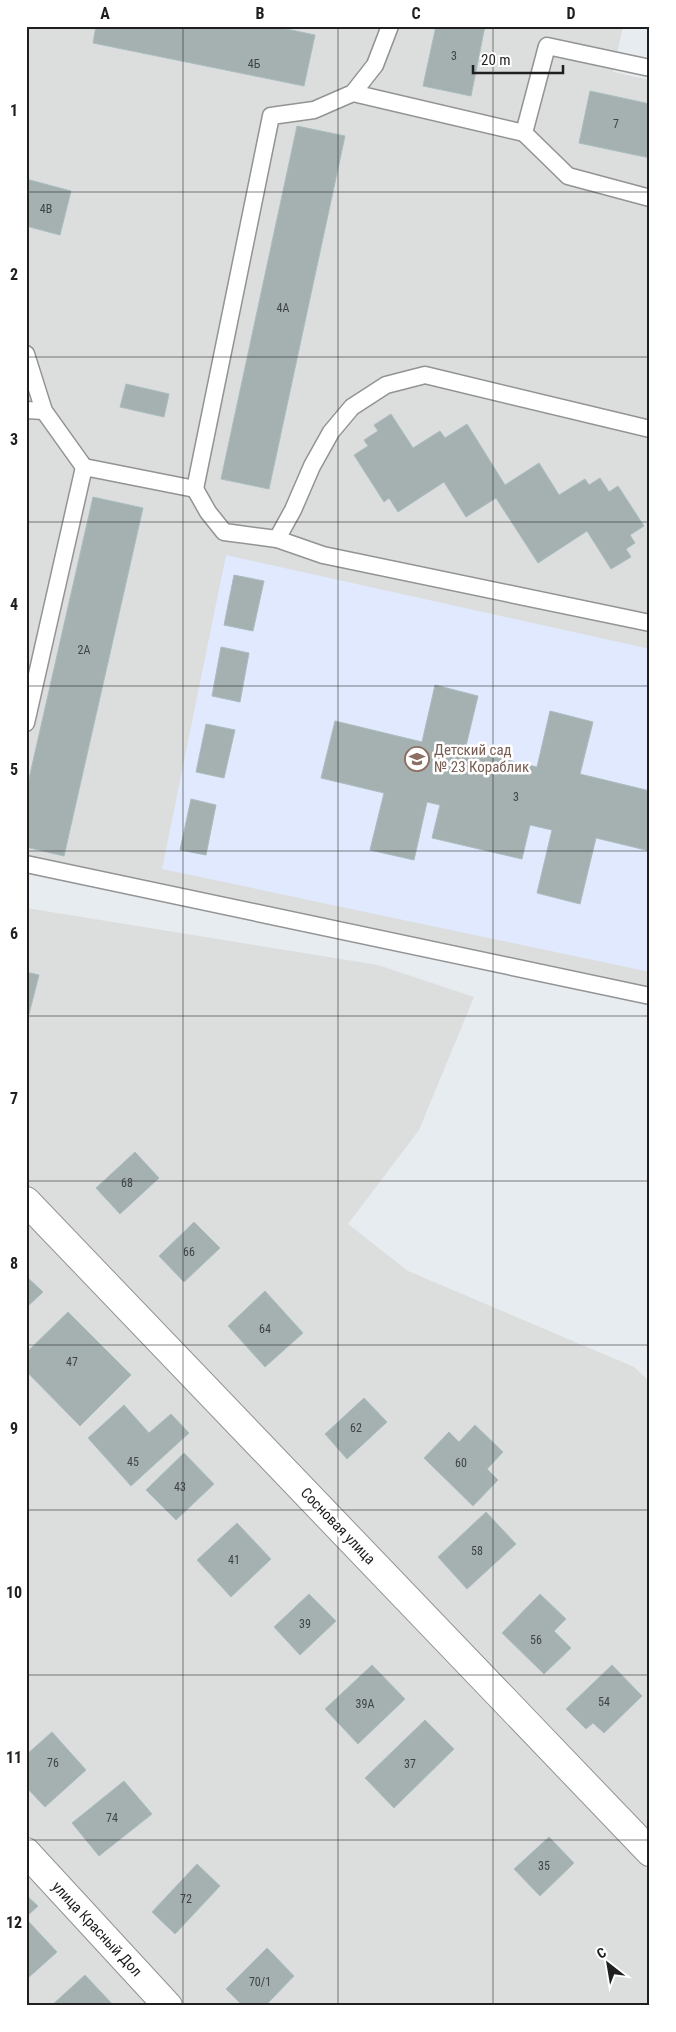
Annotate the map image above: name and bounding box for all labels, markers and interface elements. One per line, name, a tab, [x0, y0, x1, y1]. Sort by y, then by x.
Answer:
text: A	[100, 4, 110, 23]
text: B	[256, 4, 265, 23]
text: C	[411, 4, 421, 23]
text: D	[566, 4, 576, 23]
scale bar	[473, 42, 564, 74]
house number: 3	[451, 49, 457, 63]
text: 20 m	[481, 51, 511, 69]
house number: 4Б	[248, 57, 261, 71]
text: 1	[10, 101, 18, 120]
house number: 7	[613, 117, 619, 131]
house number: 4В	[40, 202, 52, 216]
text: 2	[10, 265, 18, 284]
house number: 4А	[277, 301, 290, 315]
text: 3	[10, 430, 18, 449]
text: 4	[10, 595, 18, 614]
house number: 2А	[78, 643, 91, 657]
place label: Детский сад № 23 Кораблик	[434, 741, 529, 776]
school or university icon: Детский сад № 23 Кораблик	[404, 746, 430, 772]
text: 5	[10, 760, 18, 779]
house number: 3	[513, 790, 519, 804]
text: 6	[10, 924, 18, 943]
text: 7	[10, 1089, 18, 1108]
house number: 68	[121, 1176, 133, 1190]
house number: 66	[183, 1245, 195, 1259]
text: 8	[10, 1254, 18, 1273]
house number: 64	[259, 1322, 271, 1336]
house number: 47	[66, 1355, 78, 1369]
text: 9	[10, 1419, 18, 1438]
house number: 62	[350, 1421, 362, 1435]
house number: 45	[127, 1455, 139, 1469]
house number: 60	[455, 1456, 467, 1470]
house number: 43	[174, 1480, 186, 1494]
street label: Сосновая улица	[297, 1484, 379, 1568]
house number: 58	[471, 1544, 483, 1558]
house number: 41	[228, 1553, 240, 1567]
text: 10	[6, 1583, 22, 1602]
house number: 39	[299, 1617, 311, 1631]
house number: 56	[530, 1633, 542, 1647]
house number: 54	[598, 1695, 610, 1709]
house number: 39А	[356, 1697, 374, 1711]
text: 11	[6, 1748, 22, 1767]
house number: 76	[47, 1756, 59, 1770]
house number: 37	[404, 1757, 416, 1771]
house number: 74	[106, 1811, 118, 1825]
house number: 35	[538, 1859, 550, 1873]
street label: улица Красный Дол	[48, 1878, 146, 1980]
house number: 72	[180, 1892, 192, 1906]
text: 12	[6, 1913, 22, 1932]
north arrow	[584, 1940, 634, 1990]
text: С	[594, 1944, 609, 1962]
house number: 70/1	[249, 1975, 271, 1989]

